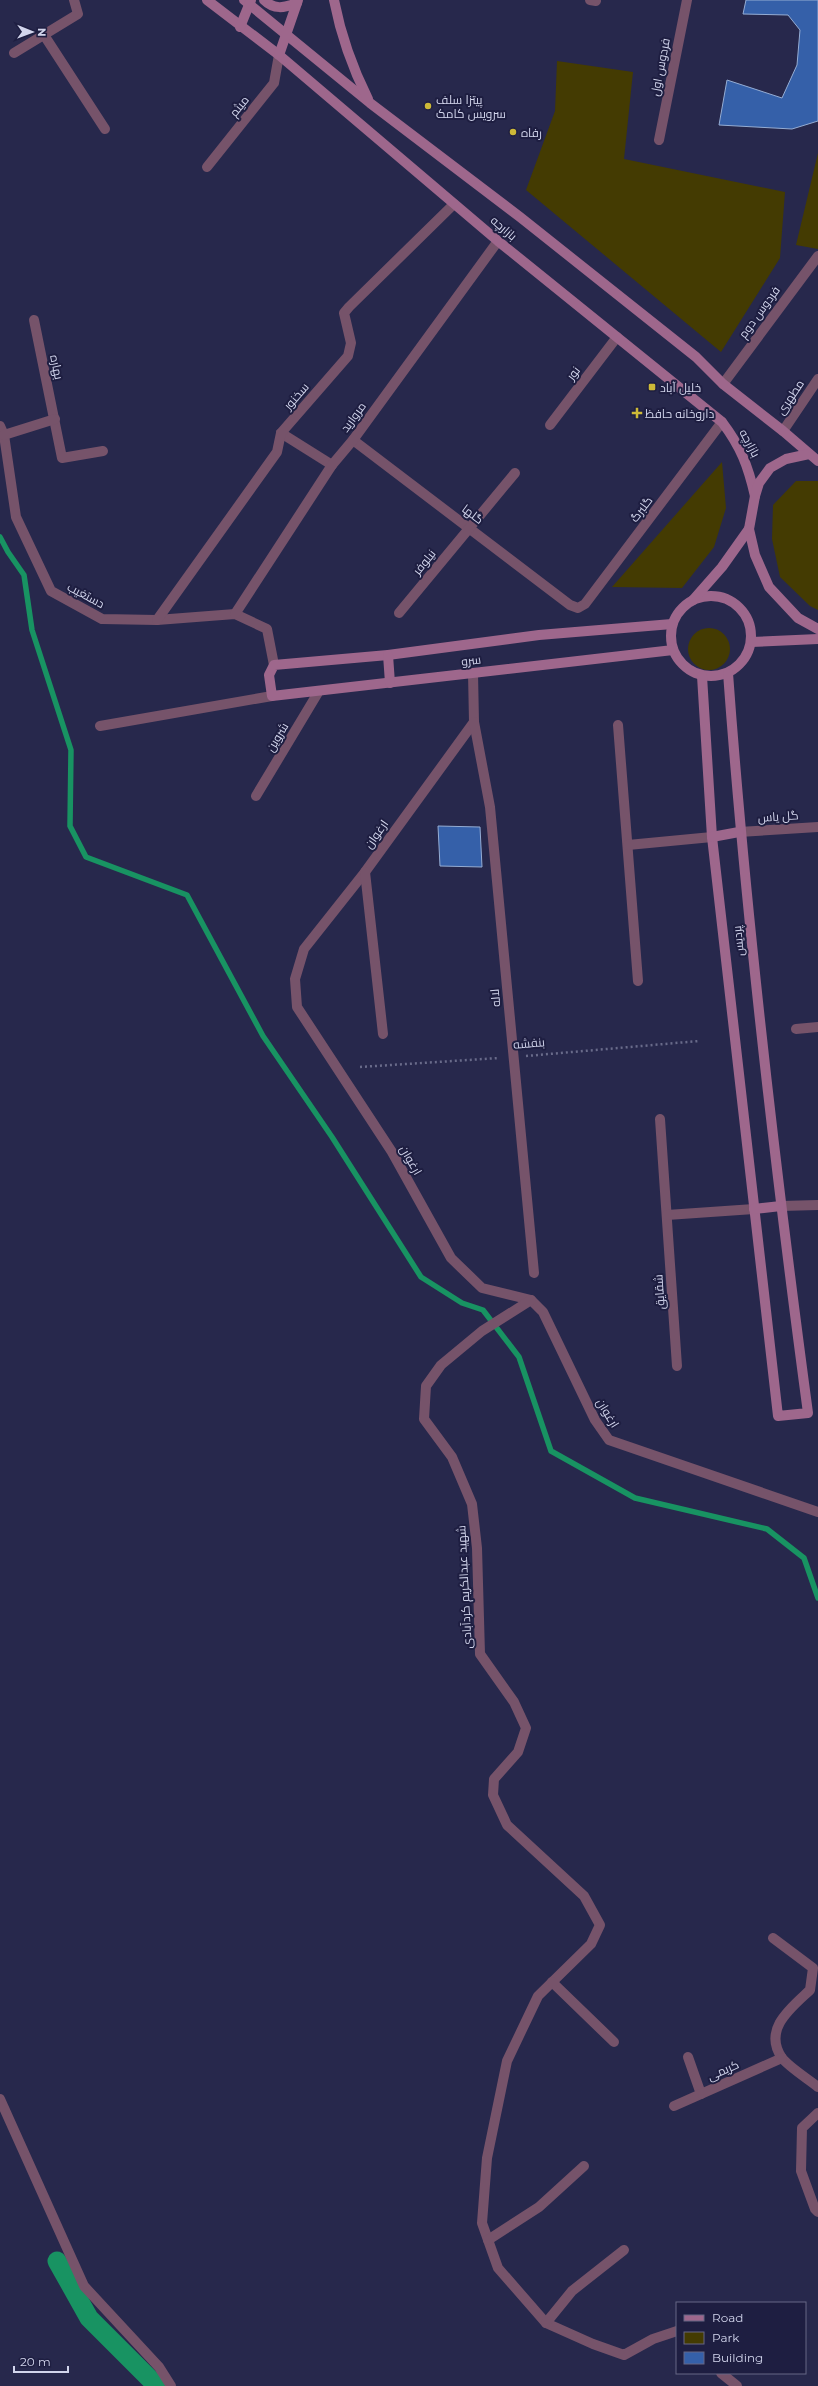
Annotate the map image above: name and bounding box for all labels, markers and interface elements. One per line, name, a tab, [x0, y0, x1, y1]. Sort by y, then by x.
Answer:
north arrow	[12, 12, 52, 52]
text: N	[35, 28, 49, 37]
street label: فردوس اول	[647, 37, 673, 97]
street label: میثم	[226, 92, 253, 120]
place label: پیتزا سلف سرویس کامک	[436, 92, 506, 121]
marker: پیتزا سلف سرویس کامک	[423, 101, 433, 111]
place label: رفاه	[521, 125, 542, 140]
marker: رفاه	[508, 127, 518, 137]
street label: بازارچه	[486, 213, 520, 245]
street label: فردوس دوم	[735, 283, 784, 342]
street label: بهاره	[47, 353, 67, 381]
street label: نور	[562, 363, 583, 384]
street label: مطهری	[773, 377, 807, 417]
street label: سخنور	[280, 379, 312, 413]
place label: خلیل آباد	[660, 380, 701, 395]
marker: خلیل آباد	[647, 382, 657, 392]
street label: مروارید	[337, 399, 369, 435]
place label: داروخانه حافظ	[645, 406, 714, 421]
marker: داروخانه حافظ	[632, 408, 642, 418]
street label: بازارچه	[735, 426, 764, 461]
street label: گلبرگ	[626, 493, 656, 525]
street label: گلها	[459, 501, 487, 527]
street label: نیلوفر	[409, 546, 439, 578]
street label: دستغیب	[65, 579, 107, 611]
street label: سرو	[460, 651, 482, 669]
street label: شروین	[262, 720, 292, 754]
street label: گل یاس	[757, 807, 799, 825]
street label: ارغوان	[361, 817, 391, 851]
street label: پردیس	[729, 924, 749, 957]
street label: لاله	[487, 988, 503, 1008]
street label: بنفشه	[513, 1034, 545, 1052]
street label: ارغوان	[397, 1143, 425, 1177]
street label: شقایق	[650, 1274, 668, 1310]
street label: ارغوان	[593, 1396, 623, 1430]
street label: شهید عبدالکریم کردآبادی	[453, 1525, 476, 1649]
street label: کریمی	[705, 2056, 741, 2084]
legend	[676, 2302, 806, 2374]
text: Road	[712, 2310, 743, 2325]
text: Park	[712, 2330, 740, 2345]
scale bar	[14, 2348, 68, 2374]
text: Building	[712, 2350, 763, 2365]
text: 20 m	[20, 2354, 51, 2369]

